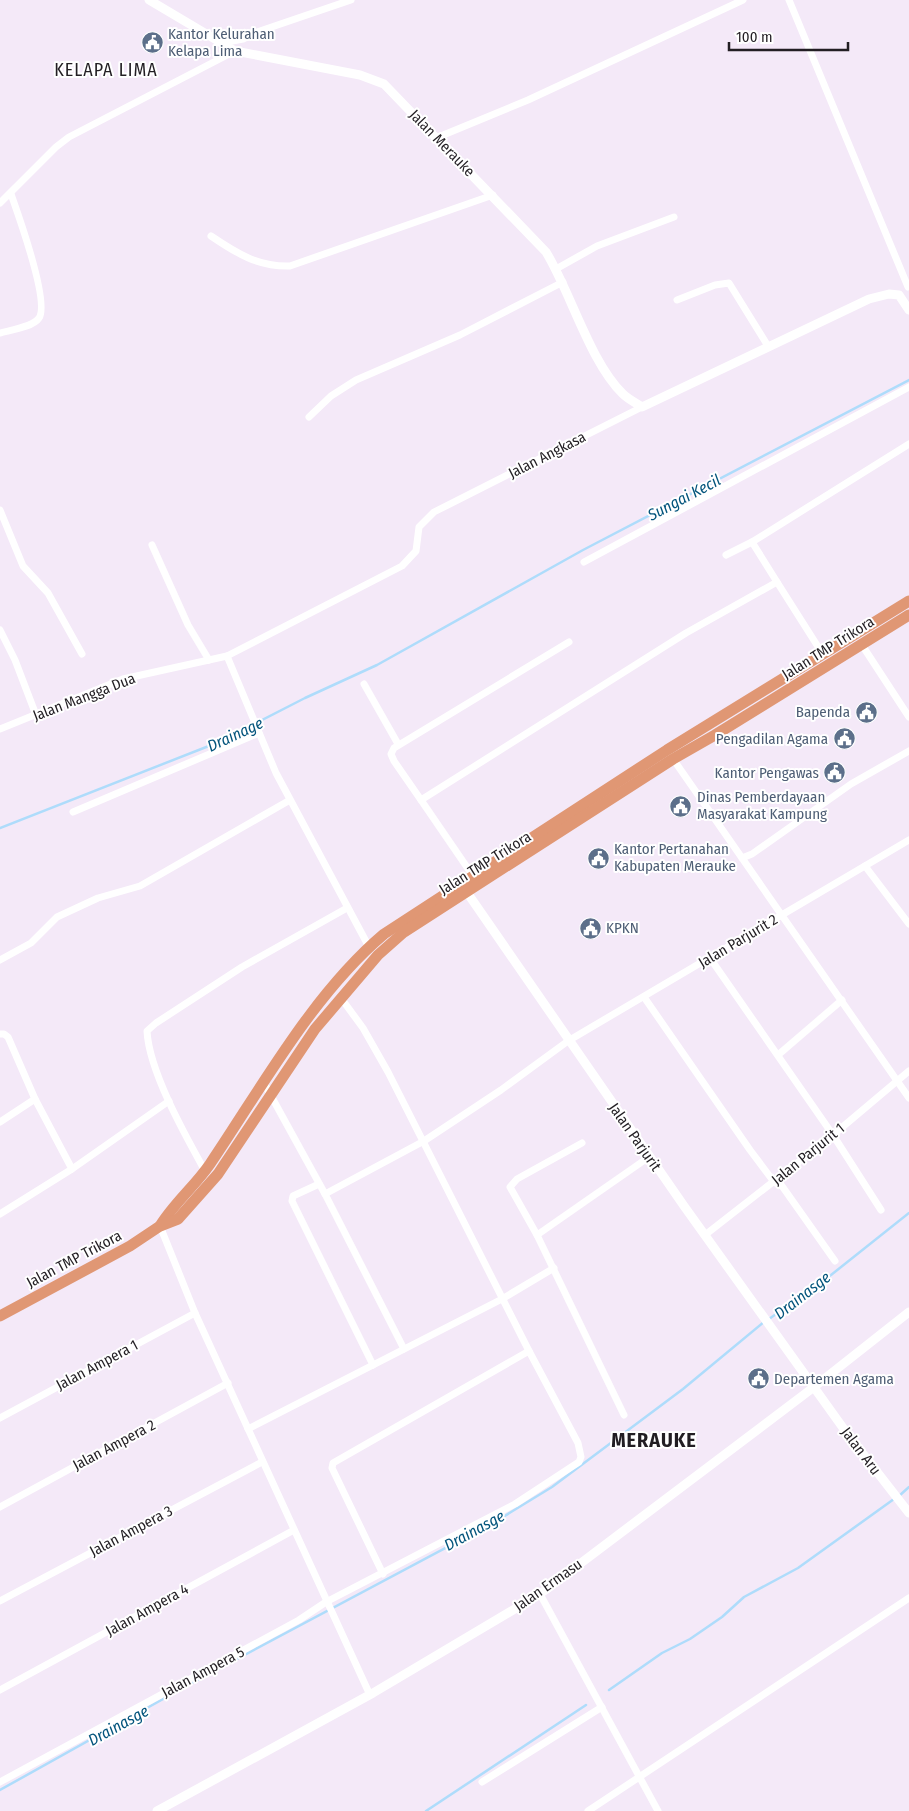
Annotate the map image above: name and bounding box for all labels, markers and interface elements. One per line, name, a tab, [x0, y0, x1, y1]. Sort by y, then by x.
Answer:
scale bar	[729, 20, 848, 52]
place label: Kantor Kelurahan Kelapa Lima	[168, 25, 275, 60]
text: 100 m	[736, 28, 773, 46]
public building icon: Kantor Kelurahan Kelapa Lima	[140, 31, 164, 55]
district label: KELAPA LIMA	[54, 59, 158, 81]
street label: Jalan Merauke	[406, 106, 478, 180]
street label: Jalan Angkasa	[505, 428, 589, 482]
water label: Sungai Kecil	[644, 470, 724, 525]
street label: Jalan TMP Trikora	[779, 613, 877, 683]
street label: Jalan Mangga Dua	[30, 669, 138, 725]
public building icon: Bapenda	[854, 700, 878, 724]
place label: Bapenda	[796, 703, 850, 721]
water label: Drainage	[204, 713, 267, 756]
public building icon: Pengadilan Agama	[832, 727, 856, 751]
place label: Pengadilan Agama	[716, 730, 828, 748]
public building icon: Kantor Pengawas	[823, 761, 847, 785]
place label: Kantor Pengawas	[715, 764, 819, 782]
place label: Dinas Pemberdayaan Masyarakat Kampung	[697, 788, 827, 823]
public building icon: Dinas Pemberdayaan Masyarakat Kampung	[669, 794, 693, 818]
street label: Jalan TMP Trikora	[436, 828, 534, 898]
place label: Kantor Pertanahan Kabupaten Merauke	[614, 840, 736, 875]
public building icon: Kantor Pertanahan Kabupaten Merauke	[586, 846, 610, 870]
street label: Jalan Parjurit 2	[695, 910, 781, 972]
public building icon: KPKN	[578, 916, 602, 940]
place label: KPKN	[606, 919, 639, 937]
street label: Jalan Parjurit	[605, 1099, 665, 1175]
street label: Jalan Parjurit 1	[768, 1119, 848, 1189]
street label: Jalan TMP Trikora	[23, 1226, 125, 1292]
water label: Drainasge	[770, 1267, 835, 1323]
street label: Jalan Ampera 1	[53, 1336, 141, 1394]
public building icon: Departemen Agama	[746, 1367, 770, 1391]
place label: Departemen Agama	[774, 1370, 894, 1388]
street label: Jalan Ampera 2	[70, 1416, 159, 1474]
street label: Jalan Aru	[837, 1424, 885, 1478]
district label: MERAUKE	[611, 1428, 697, 1452]
street label: Jalan Ampera 3	[87, 1502, 176, 1560]
water label: Drainasge	[441, 1506, 508, 1555]
street label: Jalan Ermasu	[510, 1555, 586, 1615]
street label: Jalan Ampera 4	[103, 1580, 191, 1640]
street label: Jalan Ampera 5	[158, 1643, 248, 1701]
water label: Drainasge	[85, 1701, 152, 1750]

